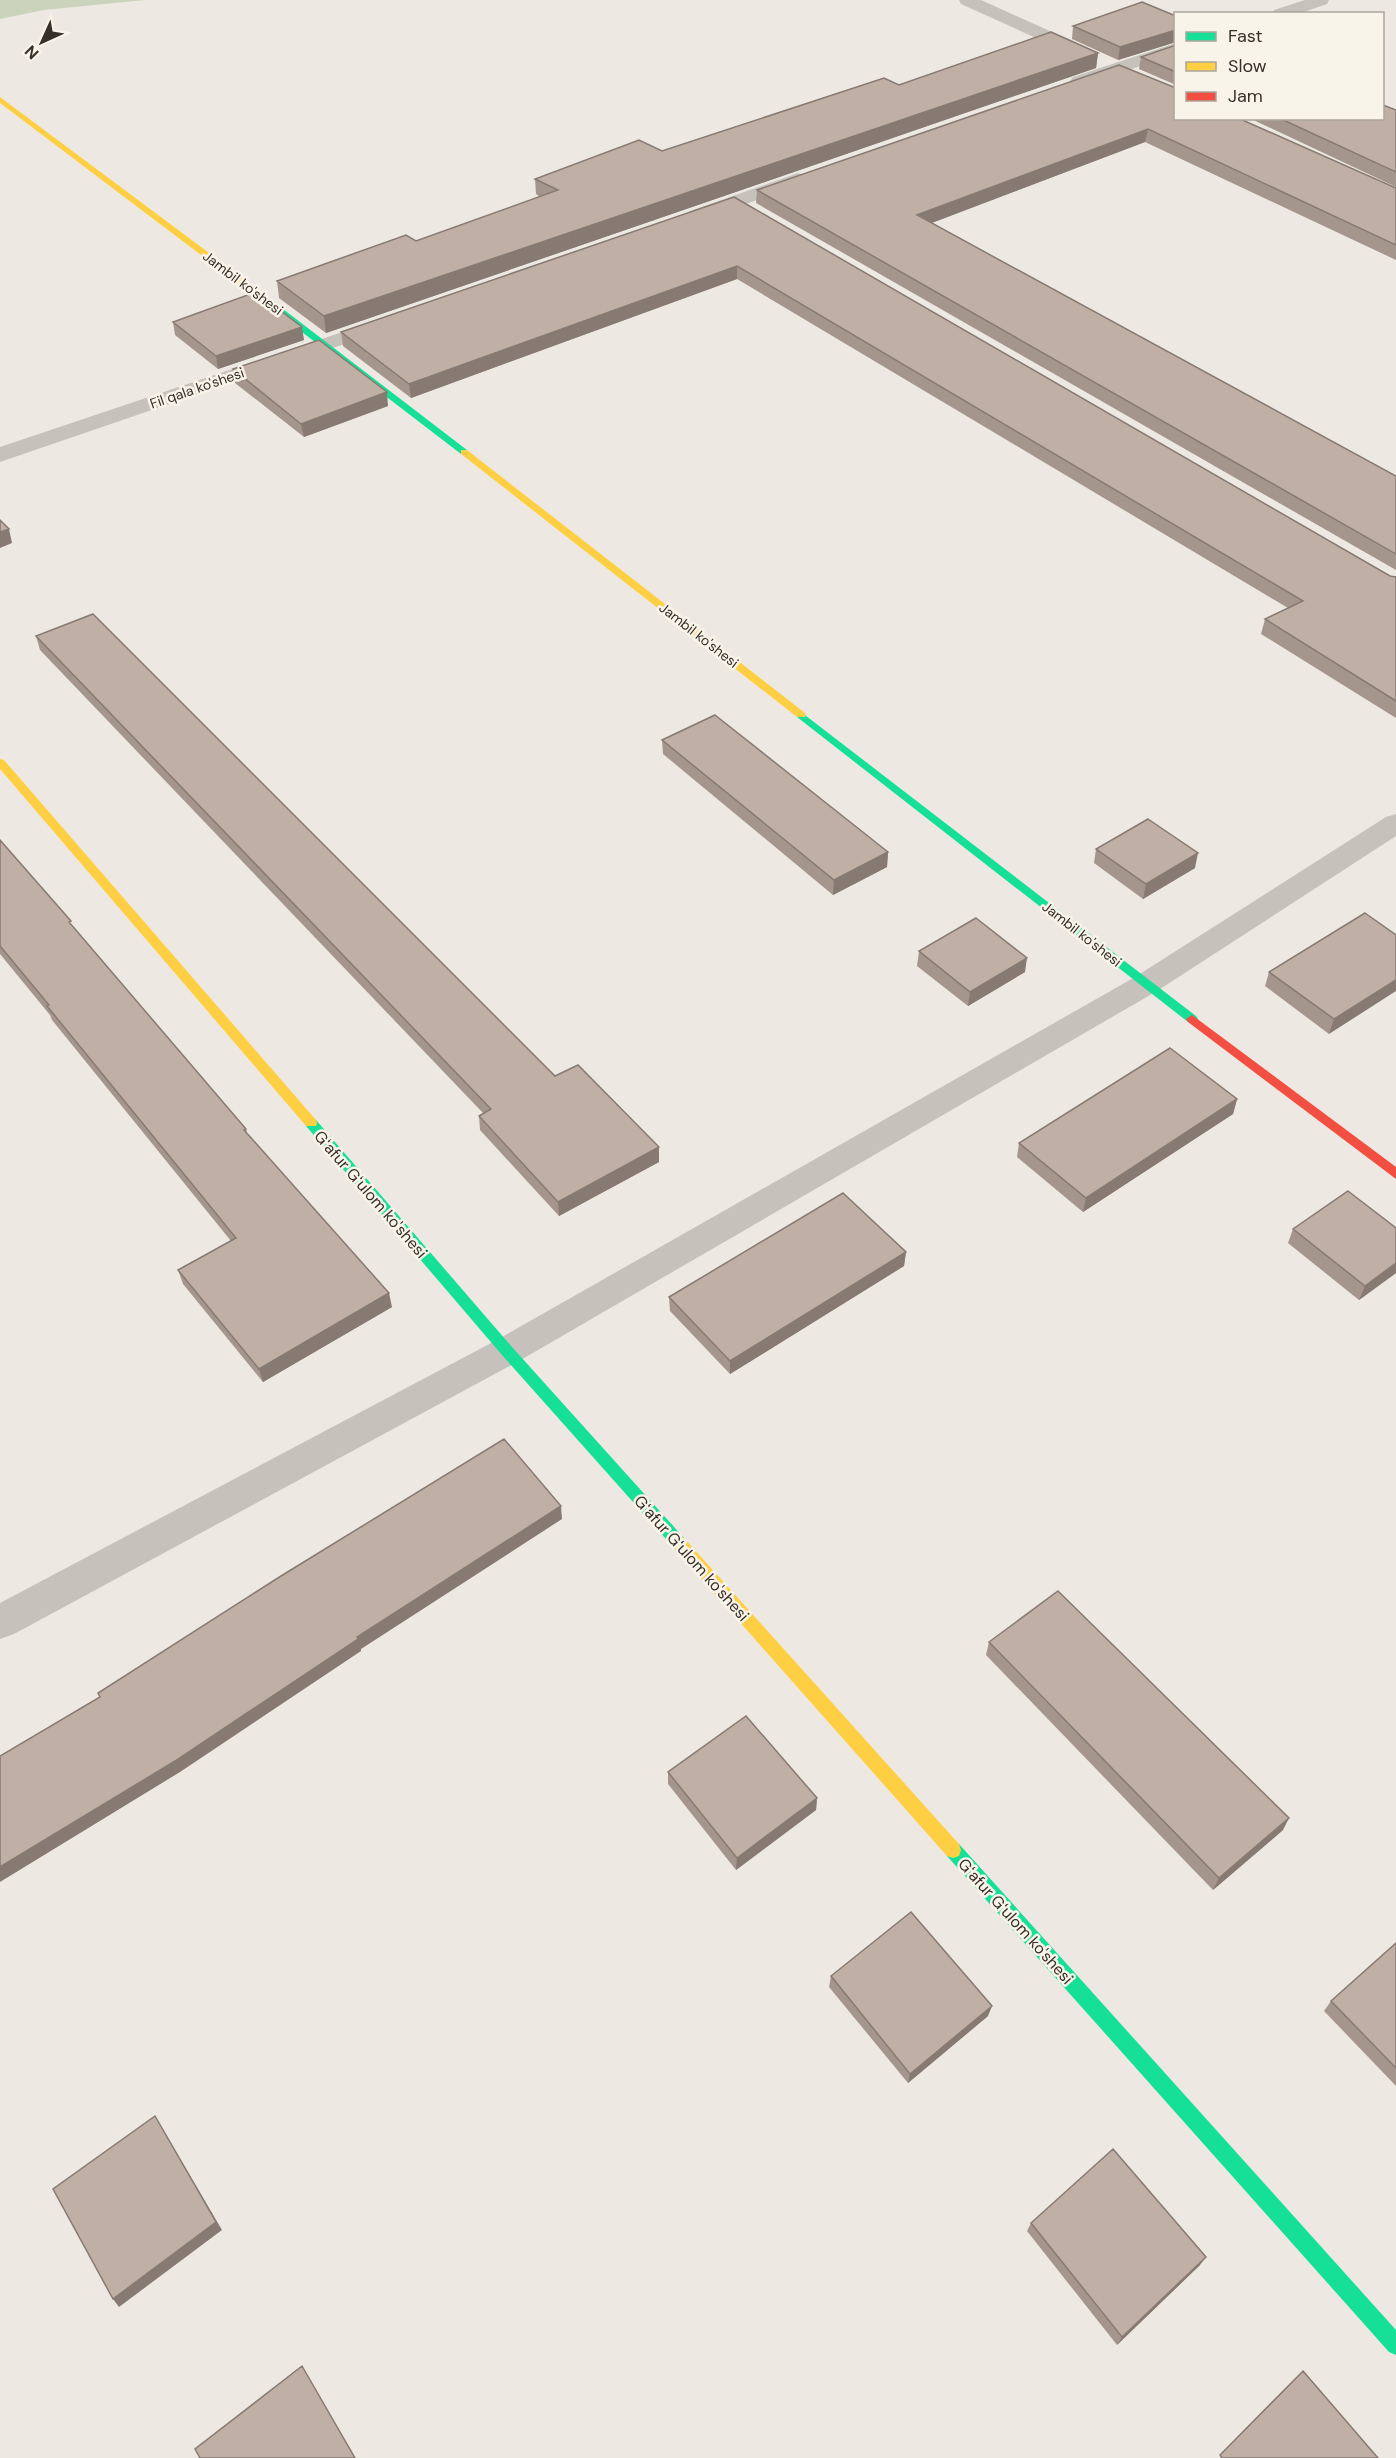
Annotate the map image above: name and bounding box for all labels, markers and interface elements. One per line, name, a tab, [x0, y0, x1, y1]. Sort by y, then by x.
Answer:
north arrow	[12, 12, 72, 72]
legend	[1174, 12, 1384, 120]
text: Fast	[1228, 24, 1263, 48]
text: N	[20, 41, 43, 64]
text: Slow	[1228, 54, 1267, 78]
text: Jam	[1228, 84, 1263, 108]
street label: Jambil ko'shesi	[199, 247, 287, 319]
street label: Fil qala ko'shesi	[148, 363, 246, 413]
street label: Jambil ko'shesi	[656, 598, 742, 672]
street label: Jambil ko'shesi	[1039, 897, 1125, 971]
street label: Gʻafur Gʻulom ko'shesi	[309, 1126, 432, 1263]
street label: Gʻafur Gʻulom ko'shesi	[629, 1491, 754, 1626]
street label: Gʻafur Gʻulom ko'shesi	[953, 1854, 1078, 1989]

